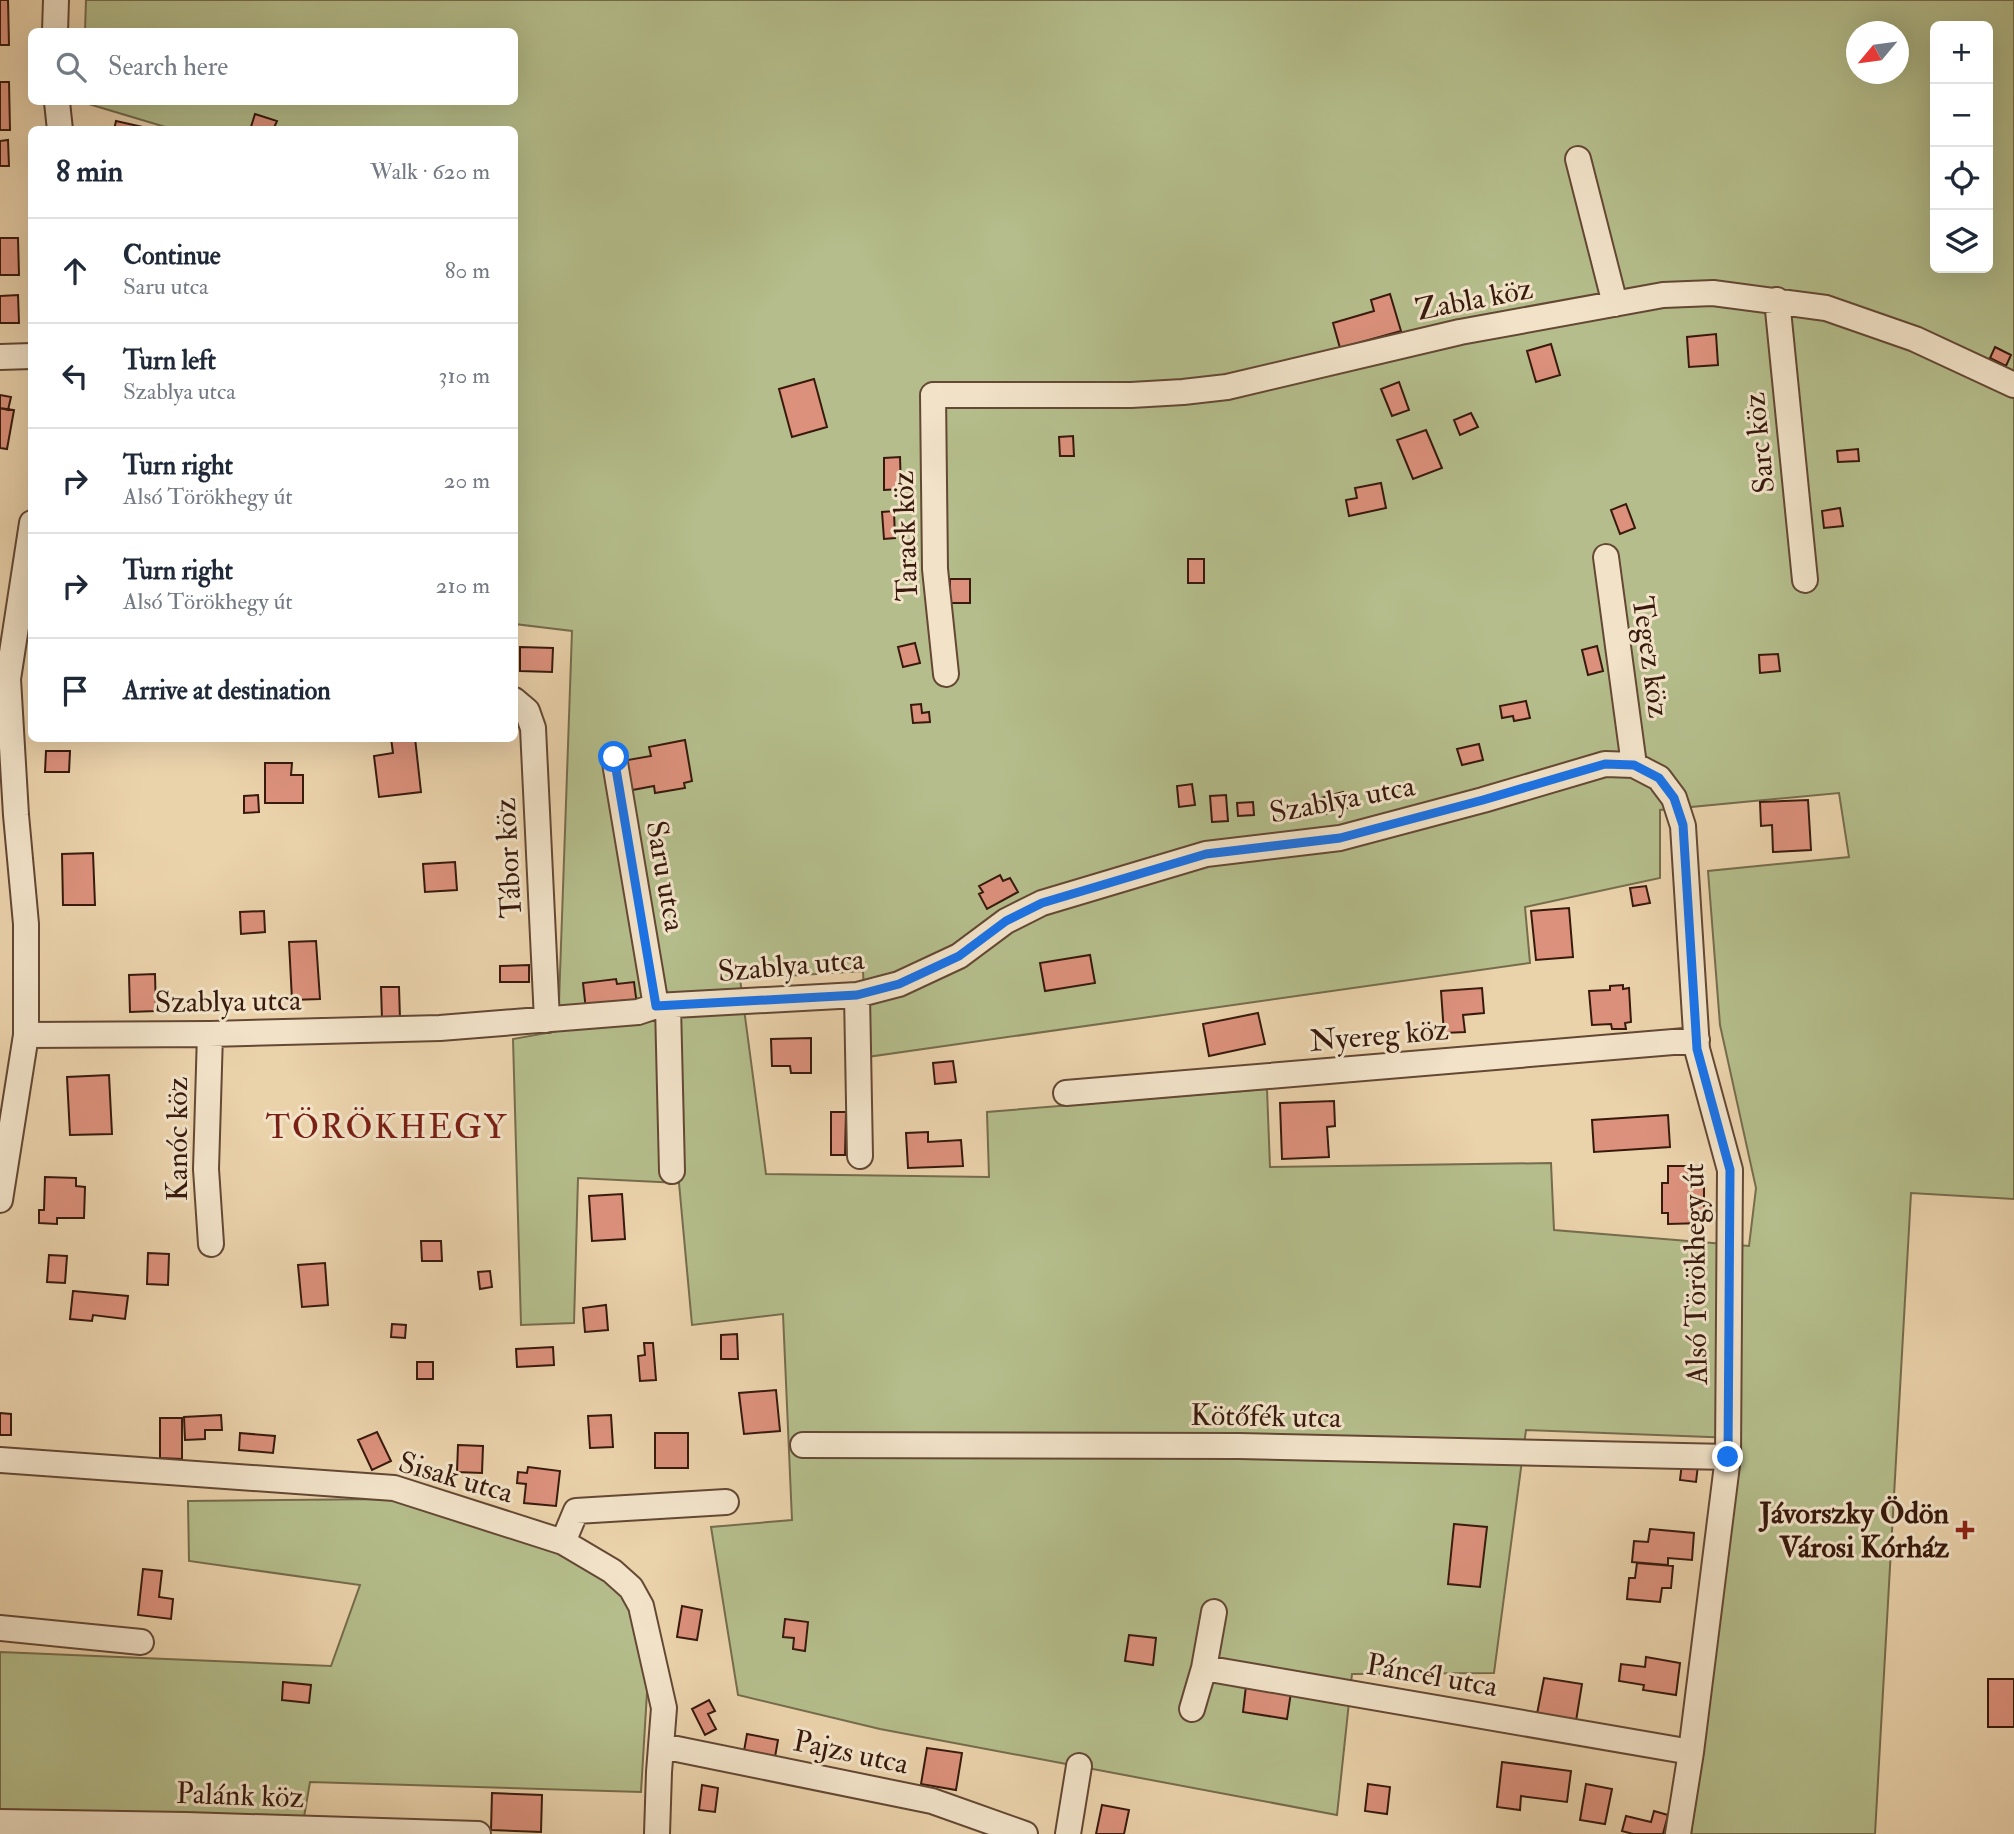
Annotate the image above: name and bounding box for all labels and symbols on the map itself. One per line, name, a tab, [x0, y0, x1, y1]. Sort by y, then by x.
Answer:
north arrow	[1846, 21, 1909, 84]
street label: Zabla köz	[1412, 270, 1536, 329]
street label: Sarc köz	[1736, 391, 1783, 495]
street label: Tarack köz	[885, 470, 926, 602]
street label: Tegez köz	[1624, 594, 1677, 720]
route start	[598, 741, 629, 772]
street label: Szablya utca	[1266, 767, 1418, 832]
street label: Tábor köz	[487, 797, 530, 919]
street label: Saru utca	[638, 818, 694, 935]
street label: Szablya utca	[716, 941, 866, 990]
street label: Szablya utca	[154, 982, 302, 1021]
street label: Nyereg köz	[1308, 1011, 1450, 1060]
street label: Kanóc köz	[159, 1077, 196, 1201]
district label: TÖRÖKHEGY	[266, 1107, 508, 1148]
street label: Alsó Törökhegy út	[1675, 1163, 1716, 1386]
street label: Kötőfék utca	[1190, 1397, 1343, 1436]
route end	[1712, 1441, 1743, 1472]
street label: Sisak utca	[394, 1444, 518, 1512]
place label: Jávorszky Ödön Városi Kórház	[1758, 1495, 1950, 1566]
marker: Jávorszky Ödön Városi Kórház	[1955, 1520, 1975, 1540]
street label: Páncél utca	[1363, 1646, 1501, 1705]
street label: Pajzs utca	[790, 1722, 912, 1783]
street label: Palánk köz	[175, 1775, 305, 1816]

